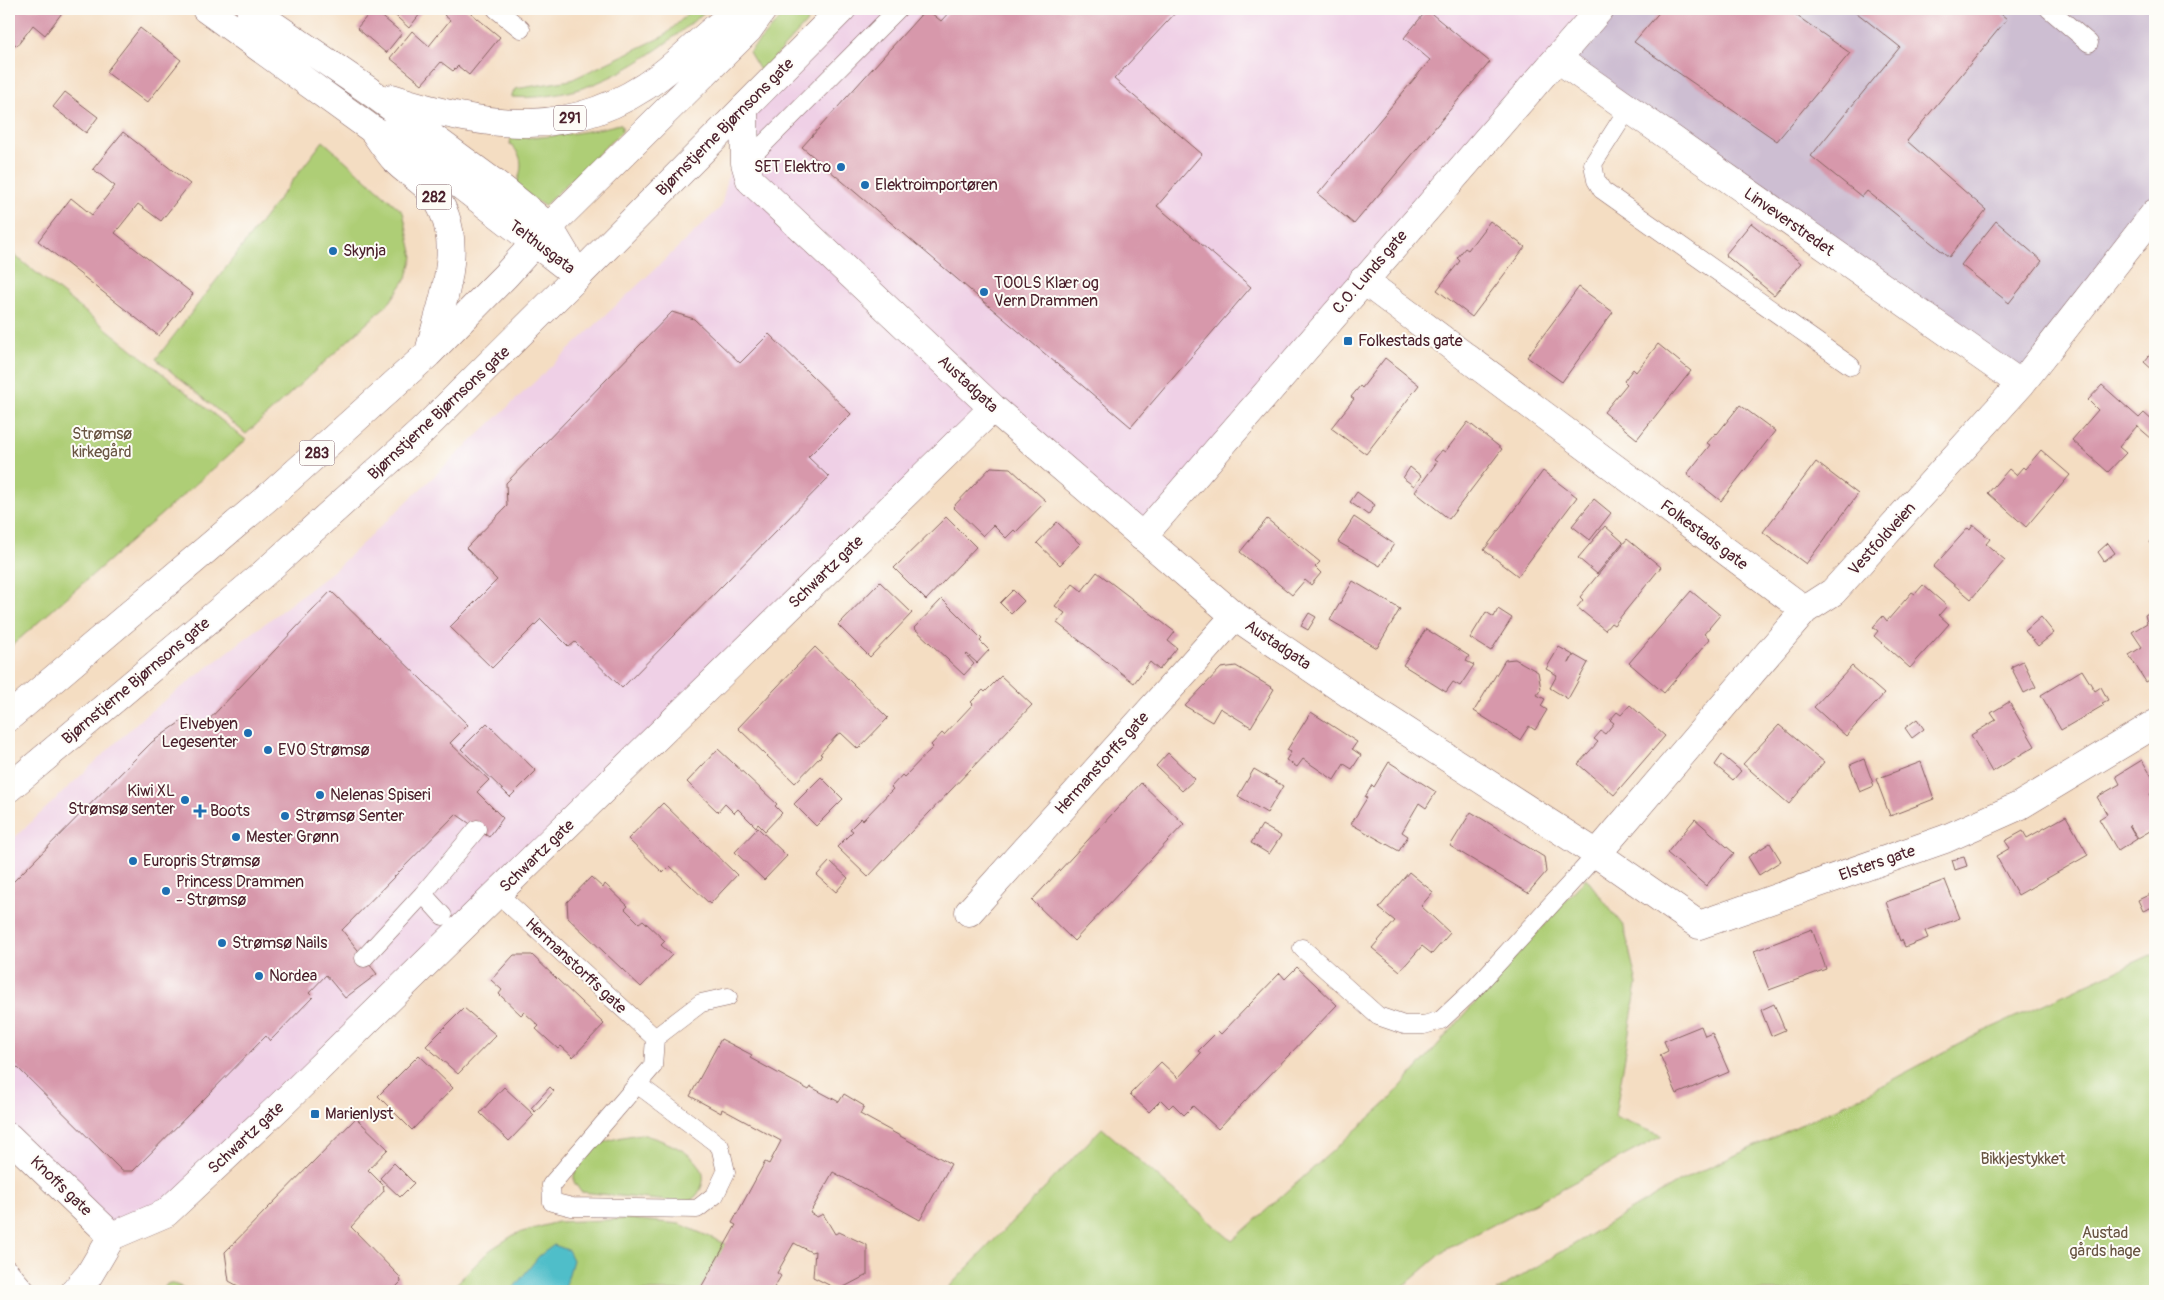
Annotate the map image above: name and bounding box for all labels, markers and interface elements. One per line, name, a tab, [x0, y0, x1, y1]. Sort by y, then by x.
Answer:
street label: Bjørnstjerne Bjørnsons gate	[652, 54, 798, 200]
road number: 291	[554, 106, 586, 130]
place label: SET Elektro	[754, 157, 831, 177]
marker: SET Elektro	[835, 161, 847, 173]
place label: Elektroimportøren	[875, 175, 998, 195]
marker: Elektroimportøren	[859, 179, 871, 191]
street label: Linveverstredet	[1740, 183, 1839, 261]
road number: 282	[416, 184, 452, 210]
street label: Telthusgata	[505, 216, 579, 278]
street label: C.O. Lunds gate	[1328, 226, 1412, 318]
place label: Skynja	[343, 241, 386, 261]
marker: Skynja	[327, 245, 339, 257]
place label: TOOLS Klær og Vern Drammen	[994, 273, 1099, 311]
marker: TOOLS Klær og Vern Drammen	[978, 286, 990, 298]
place label: Folkestads gate	[1358, 331, 1463, 351]
marker: Folkestads gate	[1342, 335, 1354, 347]
street label: Bjørnstjerne Bjørnsons gate	[364, 342, 514, 484]
street label: Austadgata	[934, 351, 1002, 417]
park label: Strømsø kirkegård	[72, 424, 132, 462]
road number: 283	[300, 440, 334, 466]
street label: Folkestads gate	[1656, 496, 1752, 575]
street label: Vestfoldveien	[1844, 498, 1920, 580]
street label: Schwartz gate	[784, 531, 868, 613]
street label: Bjørnstjerne Bjørnsons gate	[58, 613, 214, 749]
street label: Austadgata	[1241, 616, 1315, 674]
street label: Hermanstorffs gate	[1051, 707, 1153, 818]
place label: Elvebyen Legesenter	[161, 714, 238, 752]
marker: Elvebyen Legesenter	[242, 727, 254, 739]
place label: EVO Strømsø	[278, 740, 370, 760]
marker: EVO Strømsø	[262, 744, 274, 756]
place label: Kiwi XL Strømsø senter	[68, 781, 175, 819]
place label: Nelenas Spiseri	[330, 785, 431, 805]
marker: Nelenas Spiseri	[314, 789, 326, 801]
marker: Kiwi XL Strømsø senter	[179, 794, 191, 806]
place label: Boots	[210, 801, 250, 821]
marker: Boots	[194, 805, 206, 817]
place label: Strømsø Senter	[295, 806, 404, 826]
marker: Strømsø Senter	[279, 810, 291, 822]
street label: Schwartz gate	[495, 815, 579, 897]
place label: Mester Grønn	[246, 827, 339, 847]
marker: Mester Grønn	[230, 831, 242, 843]
street label: Elsters gate	[1836, 841, 1918, 885]
place label: Europris Strømsø	[143, 851, 260, 871]
marker: Europris Strømsø	[127, 855, 139, 867]
place label: Princess Drammen - Strømsø	[176, 872, 304, 910]
marker: Princess Drammen - Strømsø	[160, 885, 172, 897]
street label: Hermanstorffs gate	[521, 914, 631, 1018]
place label: Strømsø Nails	[232, 933, 327, 953]
marker: Strømsø Nails	[216, 937, 228, 949]
place label: Nordea	[269, 966, 317, 986]
marker: Nordea	[253, 970, 265, 982]
street label: Schwartz gate	[204, 1098, 288, 1178]
place label: Marienlyst	[325, 1104, 394, 1124]
marker: Marienlyst	[309, 1108, 321, 1120]
park label: Bikkjestykket	[1981, 1149, 2066, 1169]
street label: Knoffs gate	[26, 1152, 96, 1220]
park label: Austad gårds hage	[2069, 1223, 2141, 1261]

